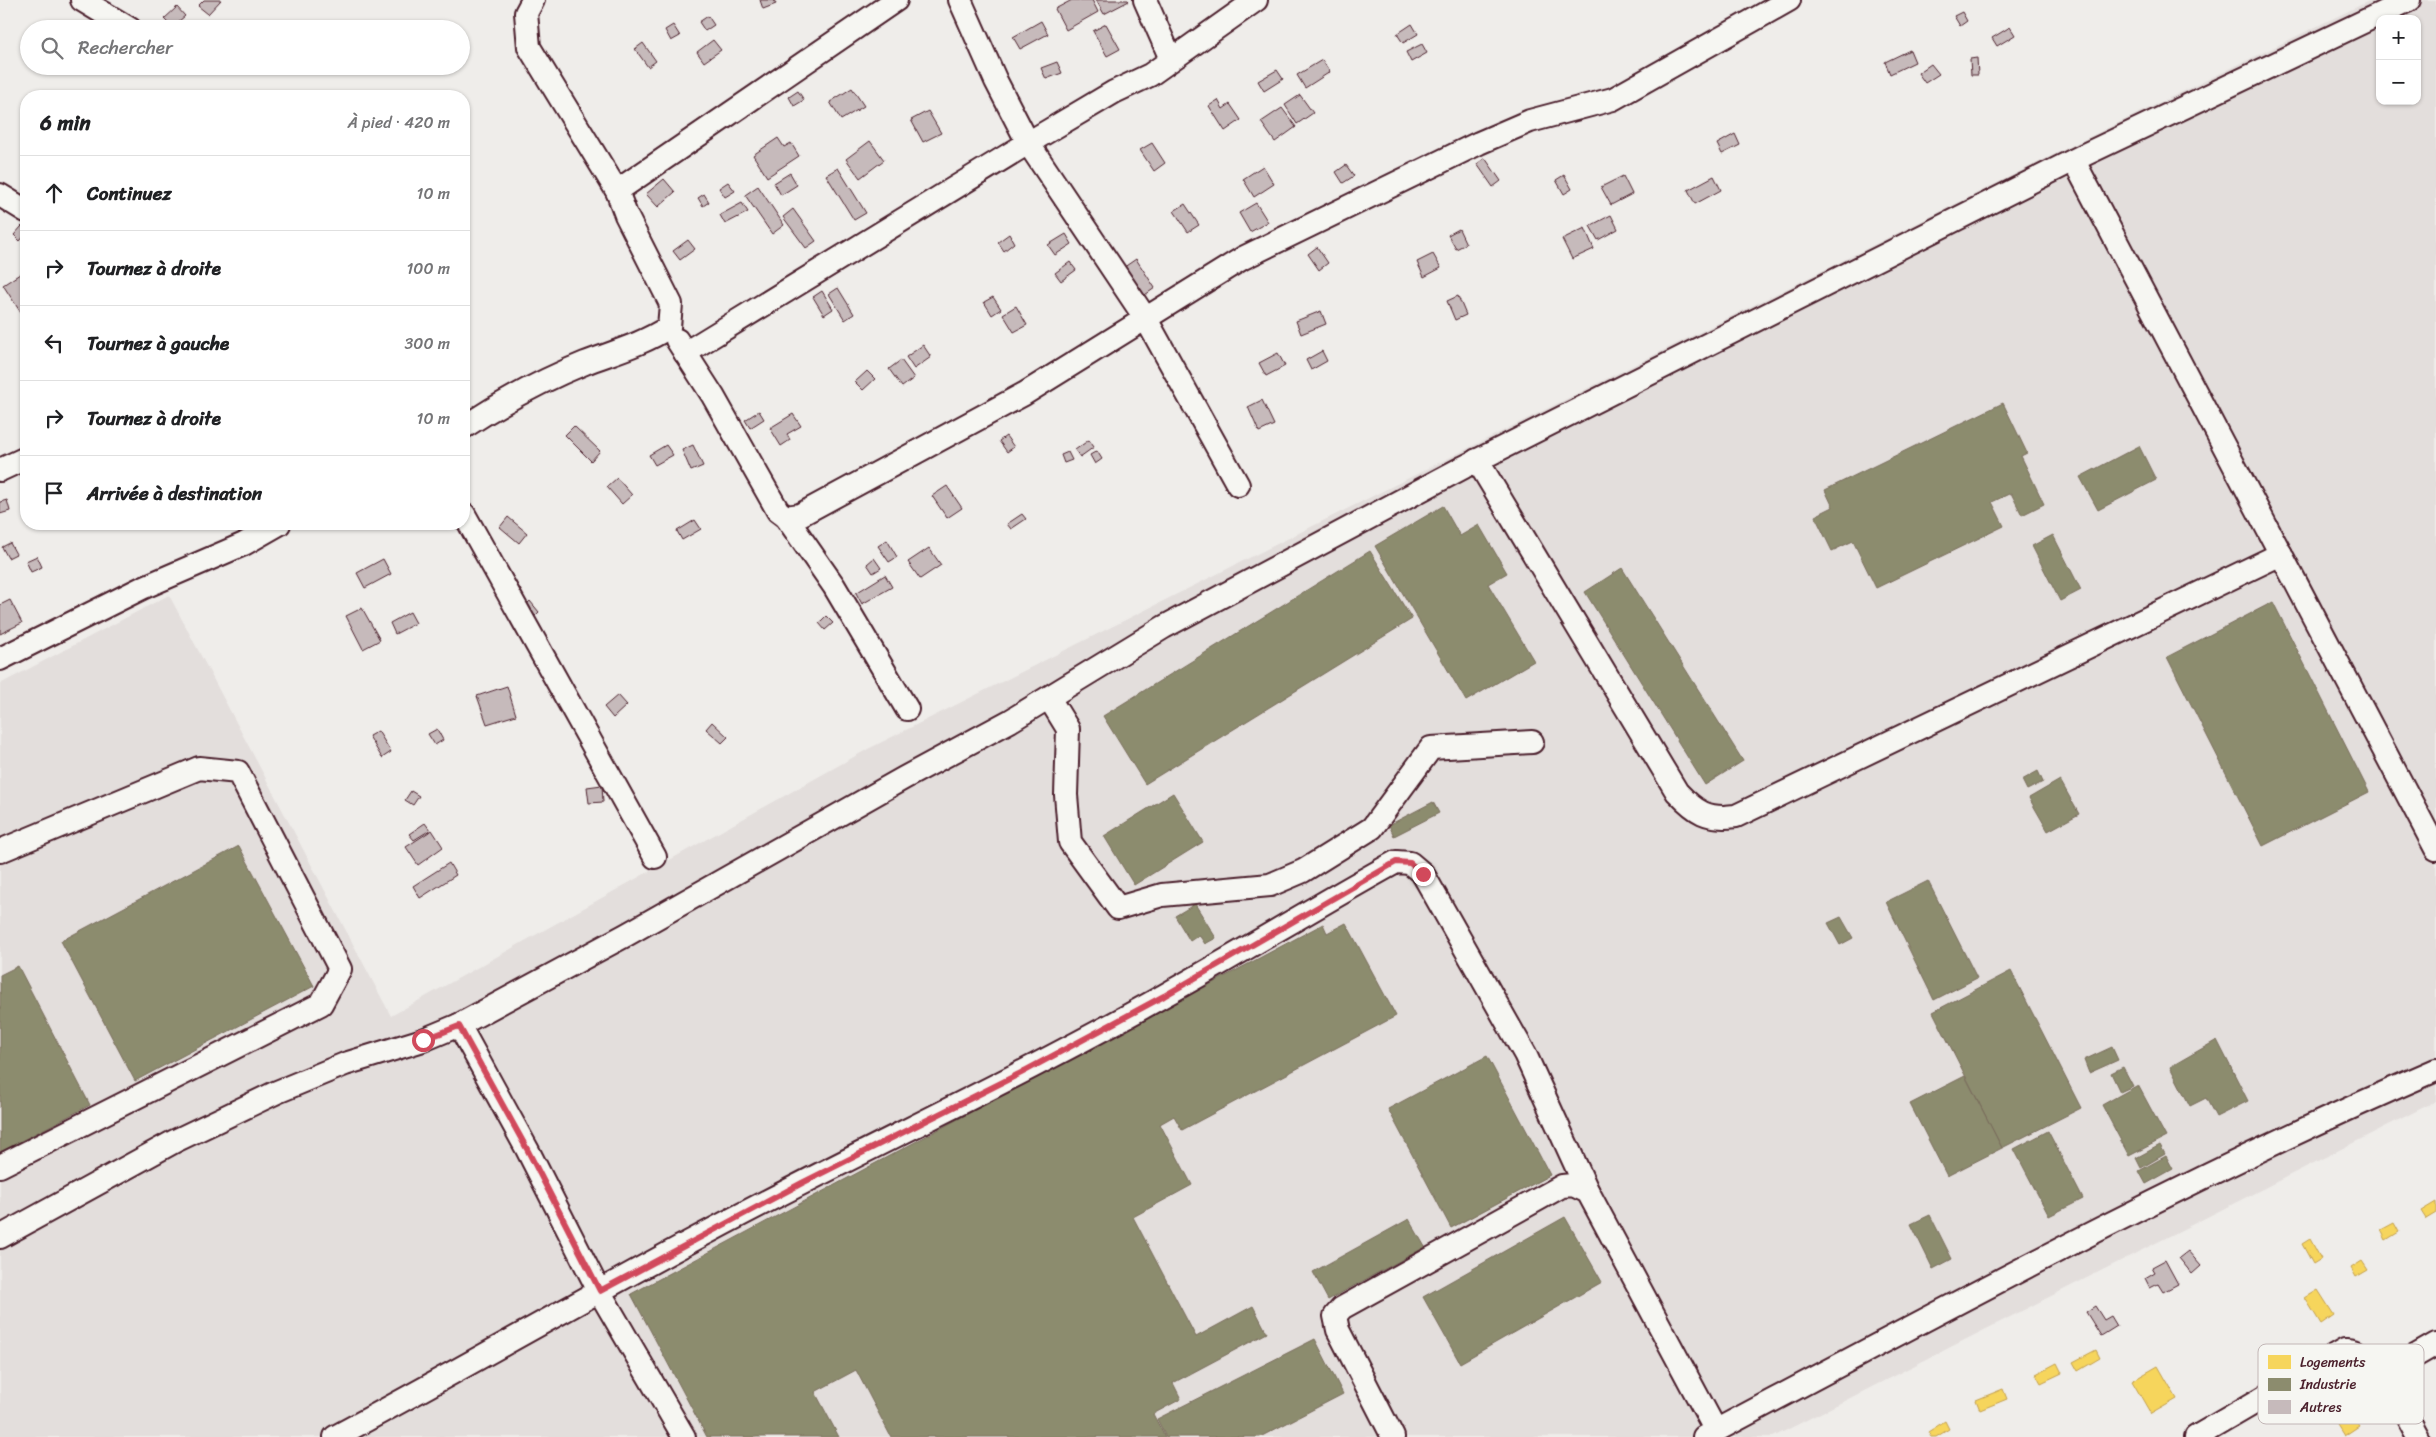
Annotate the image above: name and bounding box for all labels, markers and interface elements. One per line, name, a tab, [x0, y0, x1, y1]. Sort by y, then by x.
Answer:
map controls	[2376, 15, 2421, 105]
button: +	[2376, 15, 2421, 60]
search box	[20, 20, 470, 75]
text: Rechercher	[78, 31, 173, 64]
icon: search	[38, 34, 66, 62]
button: −	[2376, 60, 2421, 105]
text: 6 min	[40, 104, 91, 142]
text: À pied · 420 m	[347, 108, 450, 137]
text: Continuez	[87, 177, 172, 210]
icon: ahead	[40, 179, 68, 207]
text: 10 m	[417, 179, 450, 208]
text: Tournez à droite	[87, 252, 221, 285]
icon: right	[40, 254, 68, 282]
text: 100 m	[406, 254, 450, 283]
text: Tournez à gauche	[87, 327, 229, 360]
icon: left	[40, 329, 68, 357]
text: 300 m	[405, 329, 450, 358]
text: Tournez à droite	[87, 402, 221, 435]
icon: right	[40, 404, 68, 432]
text: 10 m	[417, 404, 450, 433]
text: Arrivée à destination	[87, 477, 262, 510]
icon: arrive	[40, 479, 68, 507]
route end	[1412, 863, 1435, 886]
route start	[412, 1029, 435, 1052]
legend	[2258, 1344, 2424, 1424]
text: Logements	[2300, 1350, 2366, 1375]
text: Industrie	[2299, 1372, 2356, 1397]
text: Autres	[2299, 1395, 2342, 1420]

